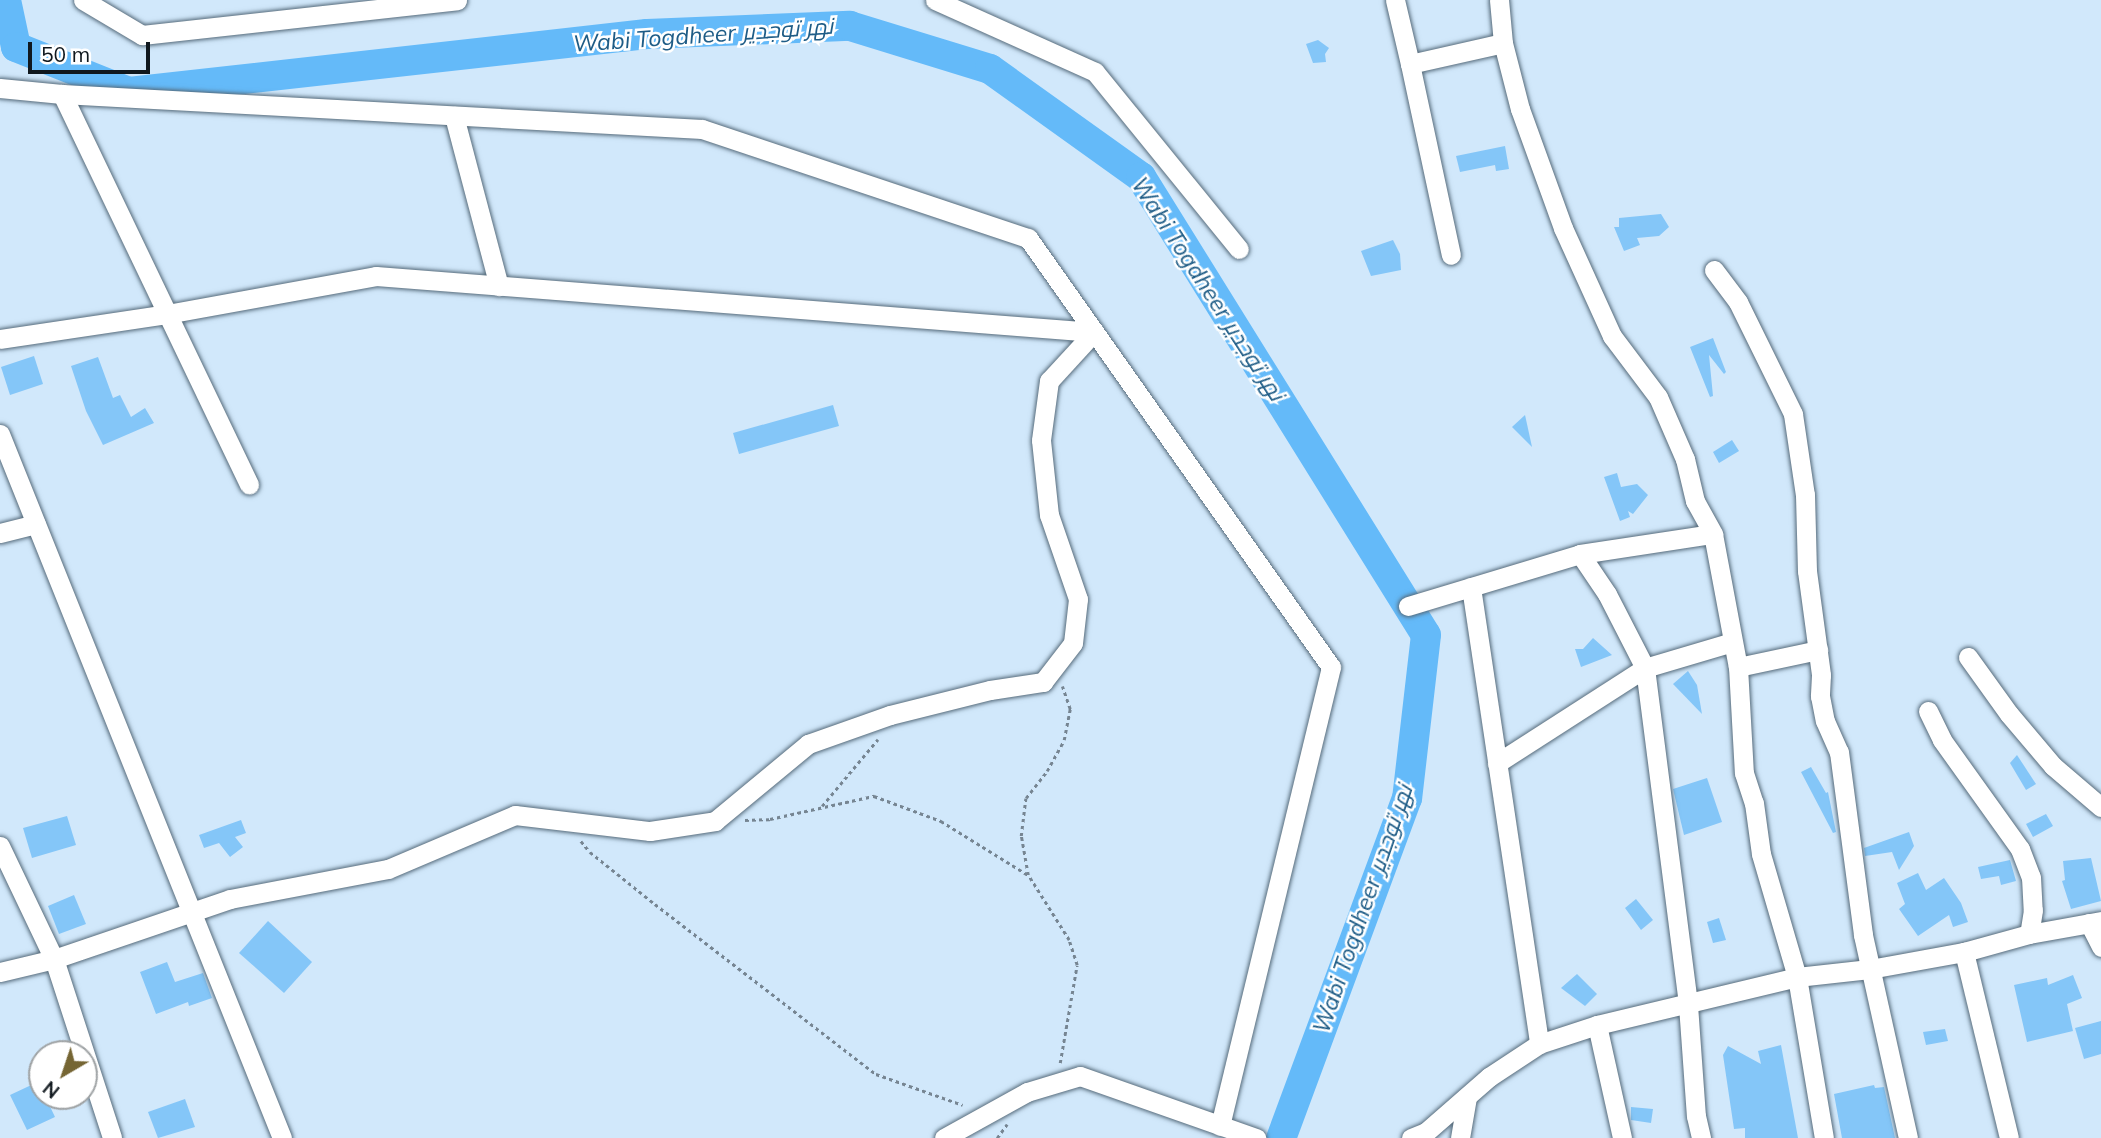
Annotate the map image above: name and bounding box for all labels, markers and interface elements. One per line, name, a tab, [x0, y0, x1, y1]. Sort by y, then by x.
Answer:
water label: Wabi Togdheer نهر توجدير	[572, 12, 834, 58]
scale bar	[32, 28, 154, 72]
text: 50 m	[41, 41, 90, 67]
water label: Wabi Togdheer نهر توجدير	[1125, 172, 1291, 406]
water label: Wabi Togdheer نهر توجدير	[1307, 781, 1419, 1037]
north arrow	[28, 1040, 98, 1110]
text: N	[38, 1076, 64, 1104]

